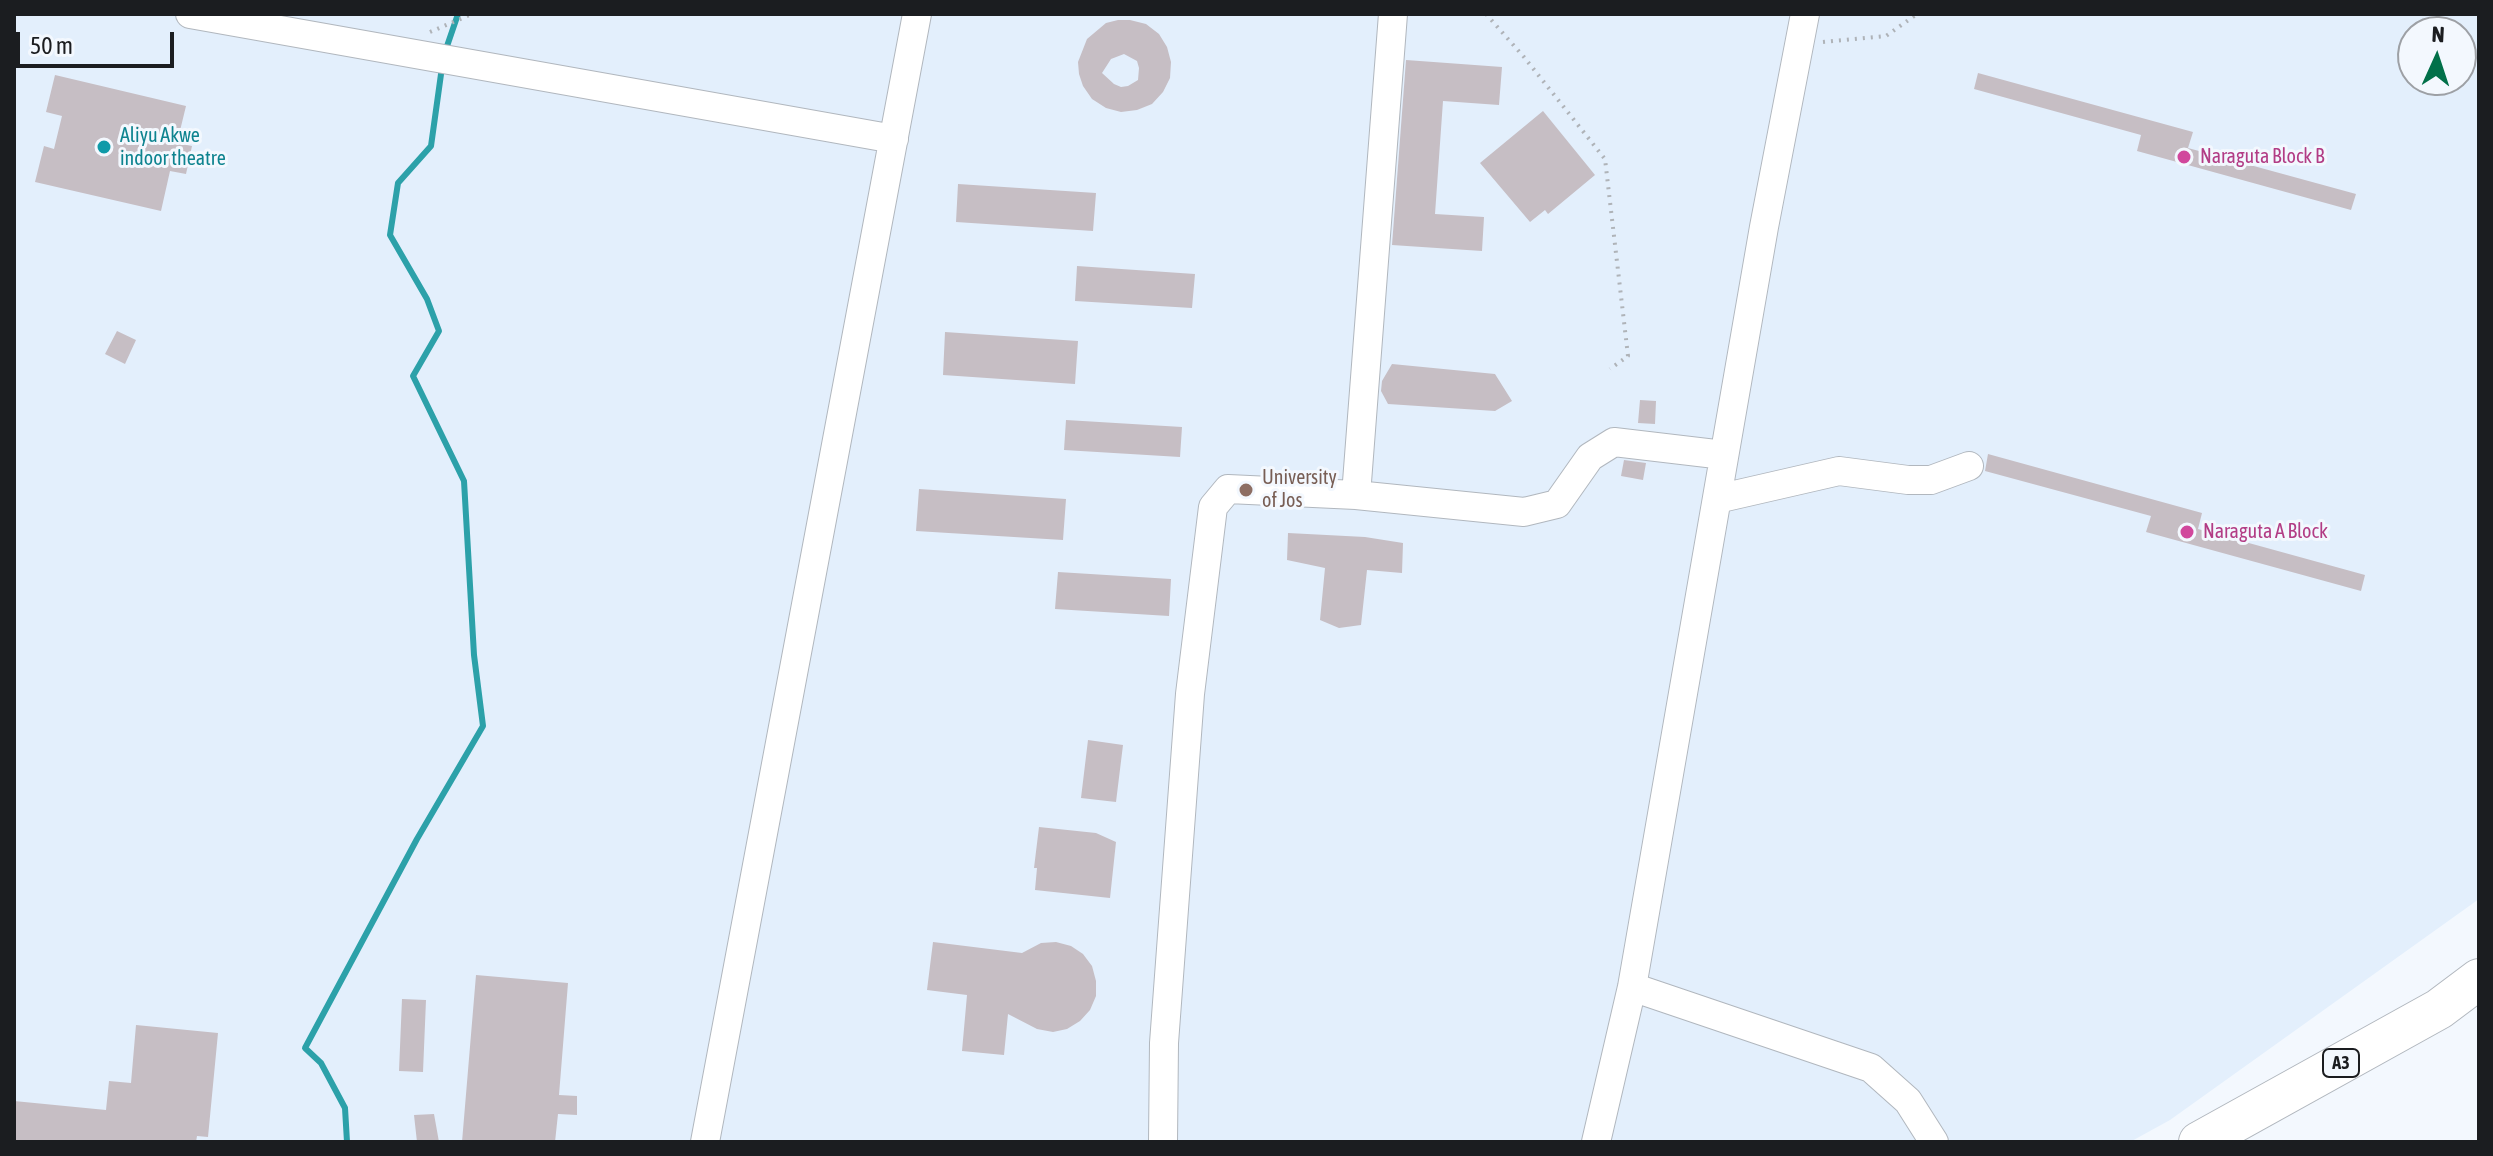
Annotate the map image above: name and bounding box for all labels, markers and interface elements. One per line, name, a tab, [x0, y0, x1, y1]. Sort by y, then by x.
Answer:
scale bar	[20, 16, 178, 66]
north arrow	[2397, 16, 2477, 96]
text: N	[2431, 21, 2445, 47]
text: 50 m	[30, 32, 73, 59]
place label: Aliyu Akwe indoor theatre	[120, 124, 226, 171]
marker: Aliyu Akwe indoor theatre	[95, 138, 113, 156]
place label: Naraguta Block B	[2200, 145, 2324, 169]
marker: Naraguta Block B	[2175, 148, 2193, 166]
place label: University of Jos	[1262, 466, 1337, 513]
marker: University of Jos	[1237, 481, 1255, 499]
place label: Naraguta A Block	[2203, 520, 2328, 544]
marker: Naraguta A Block	[2178, 523, 2196, 541]
road number: A3	[2323, 1049, 2359, 1077]

